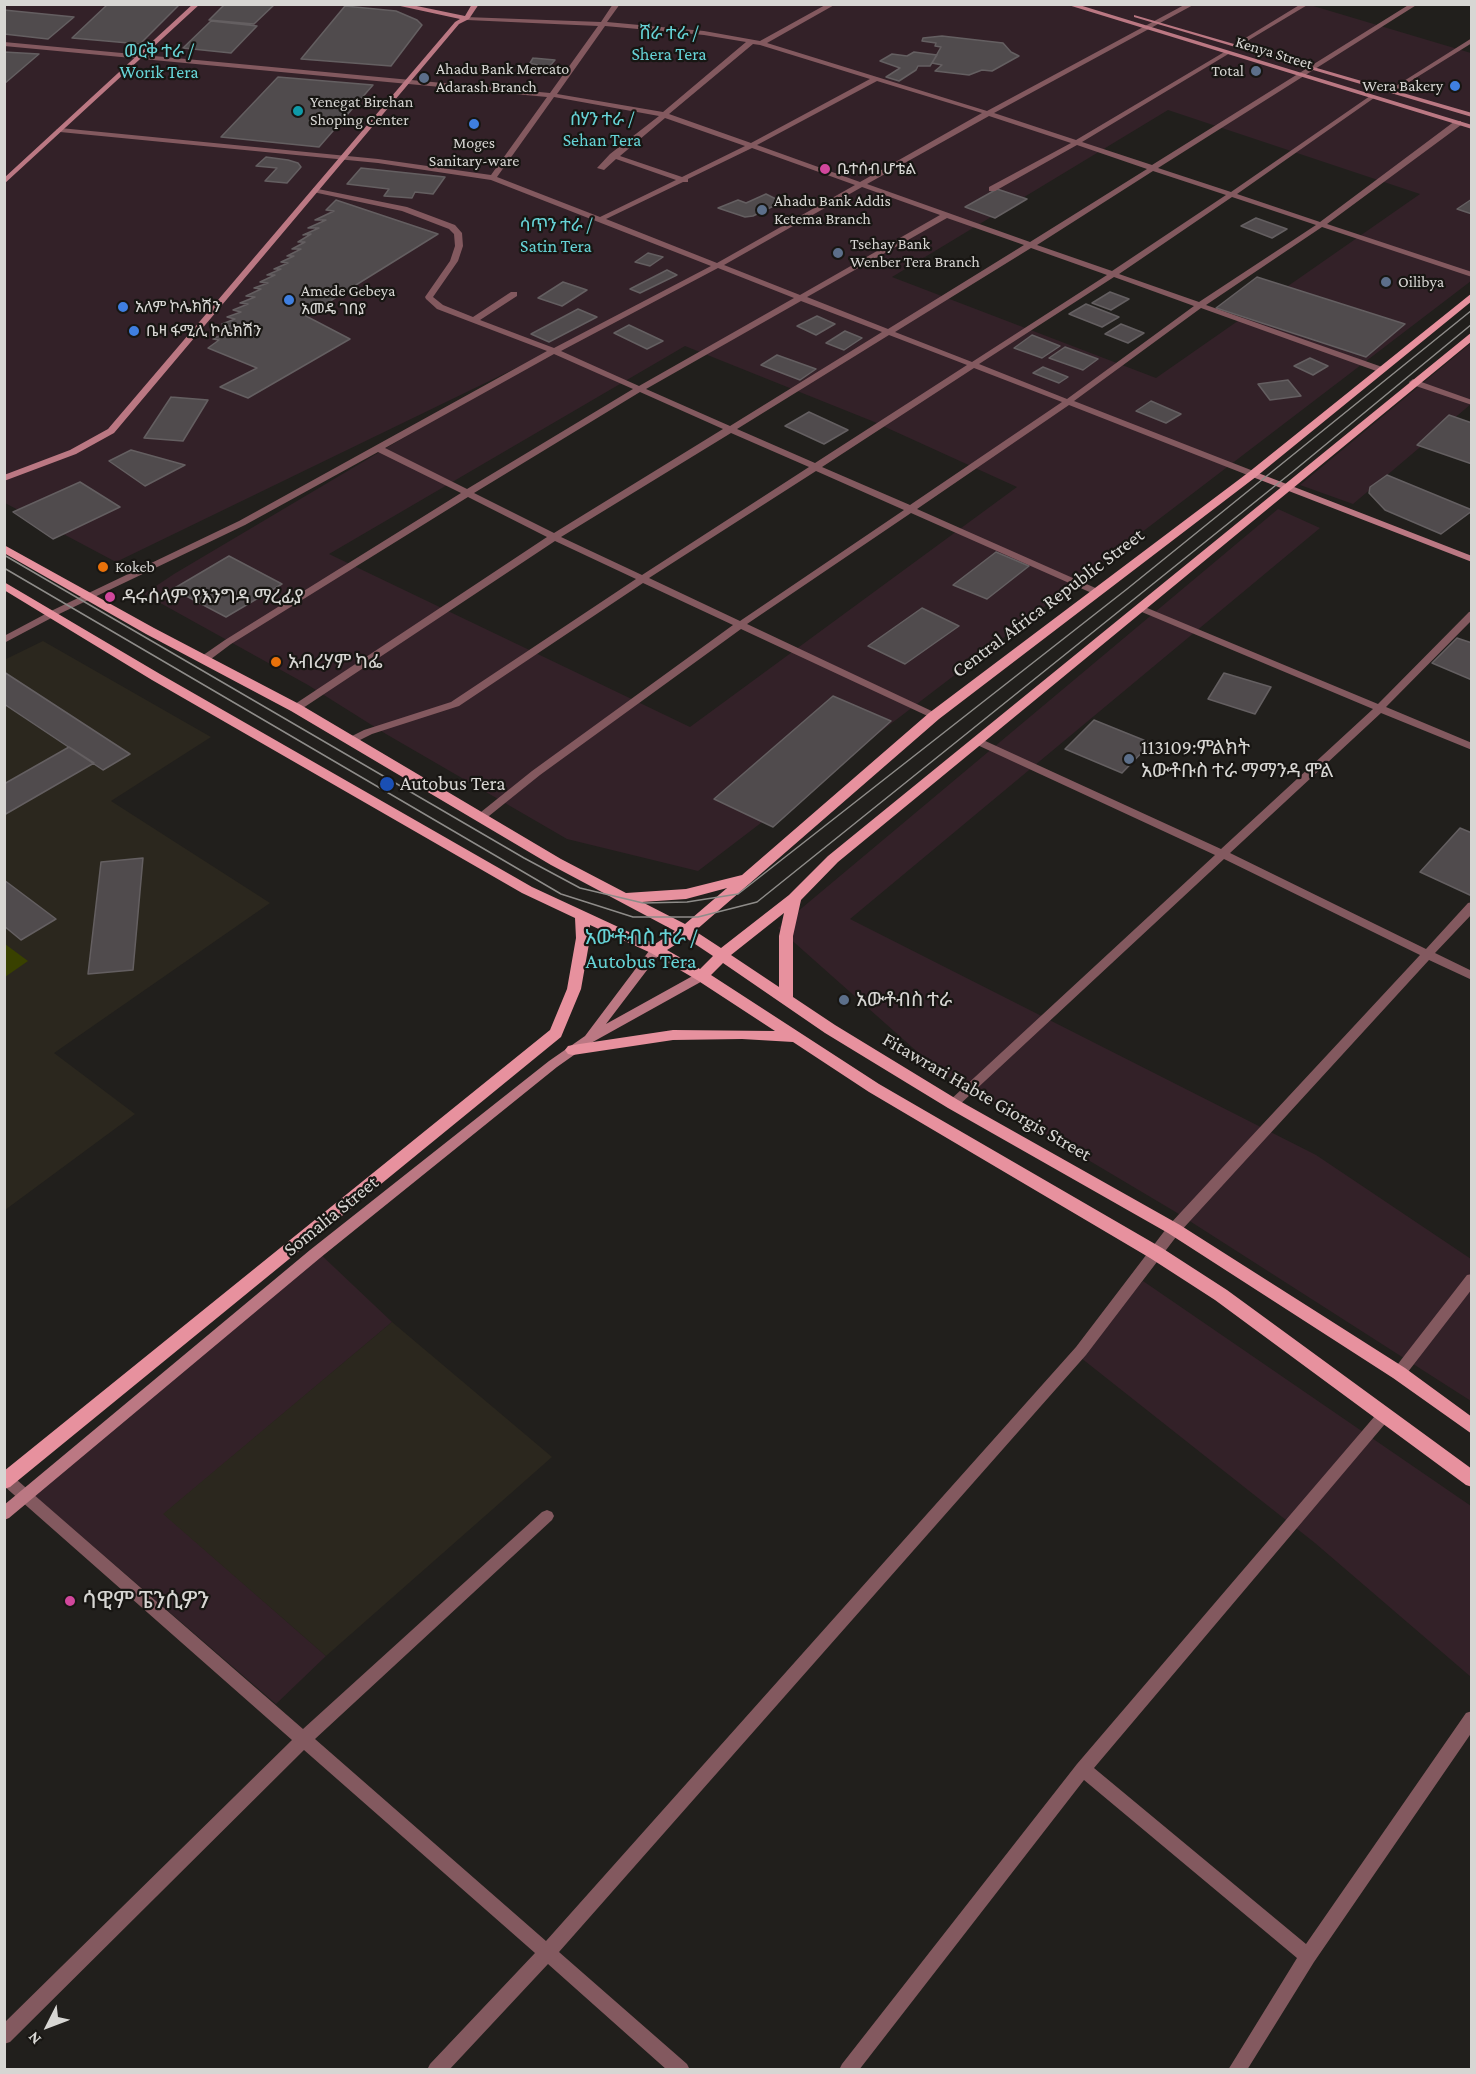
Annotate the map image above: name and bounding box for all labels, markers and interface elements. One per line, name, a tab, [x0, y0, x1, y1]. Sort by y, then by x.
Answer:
district label: ሸራ ተራ / Shera Tera	[624, 22, 714, 64]
street label: Kenya Street	[1233, 32, 1315, 74]
district label: ወርቅ ተራ / Worik Tera	[112, 40, 206, 82]
place label: Ahadu Bank Mercato Adarash Branch	[436, 59, 569, 97]
place label: Total	[1211, 61, 1244, 81]
marker: Total	[1249, 64, 1263, 78]
marker: Ahadu Bank Mercato Adarash Branch	[417, 71, 431, 85]
place label: Wera Bakery	[1362, 76, 1443, 96]
marker: Wera Bakery	[1448, 79, 1462, 93]
place label: Yenegat Birehan Shoping Center	[310, 92, 413, 130]
marker: Yenegat Birehan Shoping Center	[291, 104, 305, 118]
district label: ሰሃን ተራ / Sehan Tera	[555, 108, 649, 150]
marker: Moges Sanitary-ware	[467, 117, 481, 131]
place label: Moges Sanitary-ware	[429, 133, 519, 171]
place label: ቤተሰብ ሆቴል	[837, 159, 916, 179]
marker: ቤተሰብ ሆቴል	[818, 162, 832, 176]
place label: Ahadu Bank Addis Ketema Branch	[774, 191, 891, 229]
marker: Ahadu Bank Addis Ketema Branch	[755, 203, 769, 217]
district label: ሳጥን ተራ / Satin Tera	[513, 214, 599, 256]
place label: Tsehay Bank Wenber Tera Branch	[850, 234, 980, 272]
marker: Tsehay Bank Wenber Tera Branch	[831, 246, 845, 260]
place label: Oilibya	[1398, 272, 1444, 292]
marker: Oilibya	[1379, 275, 1393, 289]
place label: Amede Gebeya አመዴ ገበያ	[301, 281, 395, 319]
marker: Amede Gebeya አመዴ ገበያ	[282, 293, 296, 307]
place label: አለም ኮሌክሽን	[135, 297, 220, 317]
marker: አለም ኮሌክሽን	[116, 300, 130, 314]
place label: ቤዛ ፋሚሊ ኮሌክሽን	[146, 321, 261, 341]
marker: ቤዛ ፋሚሊ ኮሌክሽን	[127, 324, 141, 338]
street label: Central Africa Republic Street	[947, 523, 1149, 683]
place label: Kokeb	[115, 557, 155, 577]
marker: Kokeb	[96, 560, 110, 574]
place label: ዳሩሰላም የእንግዳ ማረፊያ	[122, 585, 304, 609]
marker: ዳሩሰላም የእንግዳ ማረፊያ	[103, 590, 117, 604]
place label: አብረሃም ካፌ	[288, 650, 383, 674]
marker: አብረሃም ካፌ	[269, 655, 283, 669]
place label: 113109:ምልክት አውቶቡስ ተራ ማማንዳ ሞል	[1141, 736, 1334, 783]
marker: 113109:ምልክት አውቶቡስ ተራ ማማንዳ ሞል	[1122, 752, 1136, 766]
place label: Autobus Tera	[400, 772, 506, 796]
marker: Autobus Tera	[378, 775, 396, 793]
district label: አውቶብስ ተራ / Autobus Tera	[577, 925, 705, 975]
place label: አውቶብስ ተራ	[856, 988, 952, 1012]
marker: አውቶብስ ተራ	[837, 993, 851, 1007]
street label: Fitawrari Habte Giorgis Street	[878, 1027, 1096, 1167]
street label: Somalia Street	[279, 1171, 383, 1261]
place label: ሳዊም ፔንሲዎን	[82, 1587, 209, 1615]
marker: ሳዊም ፔንሲዎን	[63, 1594, 77, 1608]
north arrow	[18, 1996, 78, 2056]
text: N	[24, 2029, 44, 2048]

